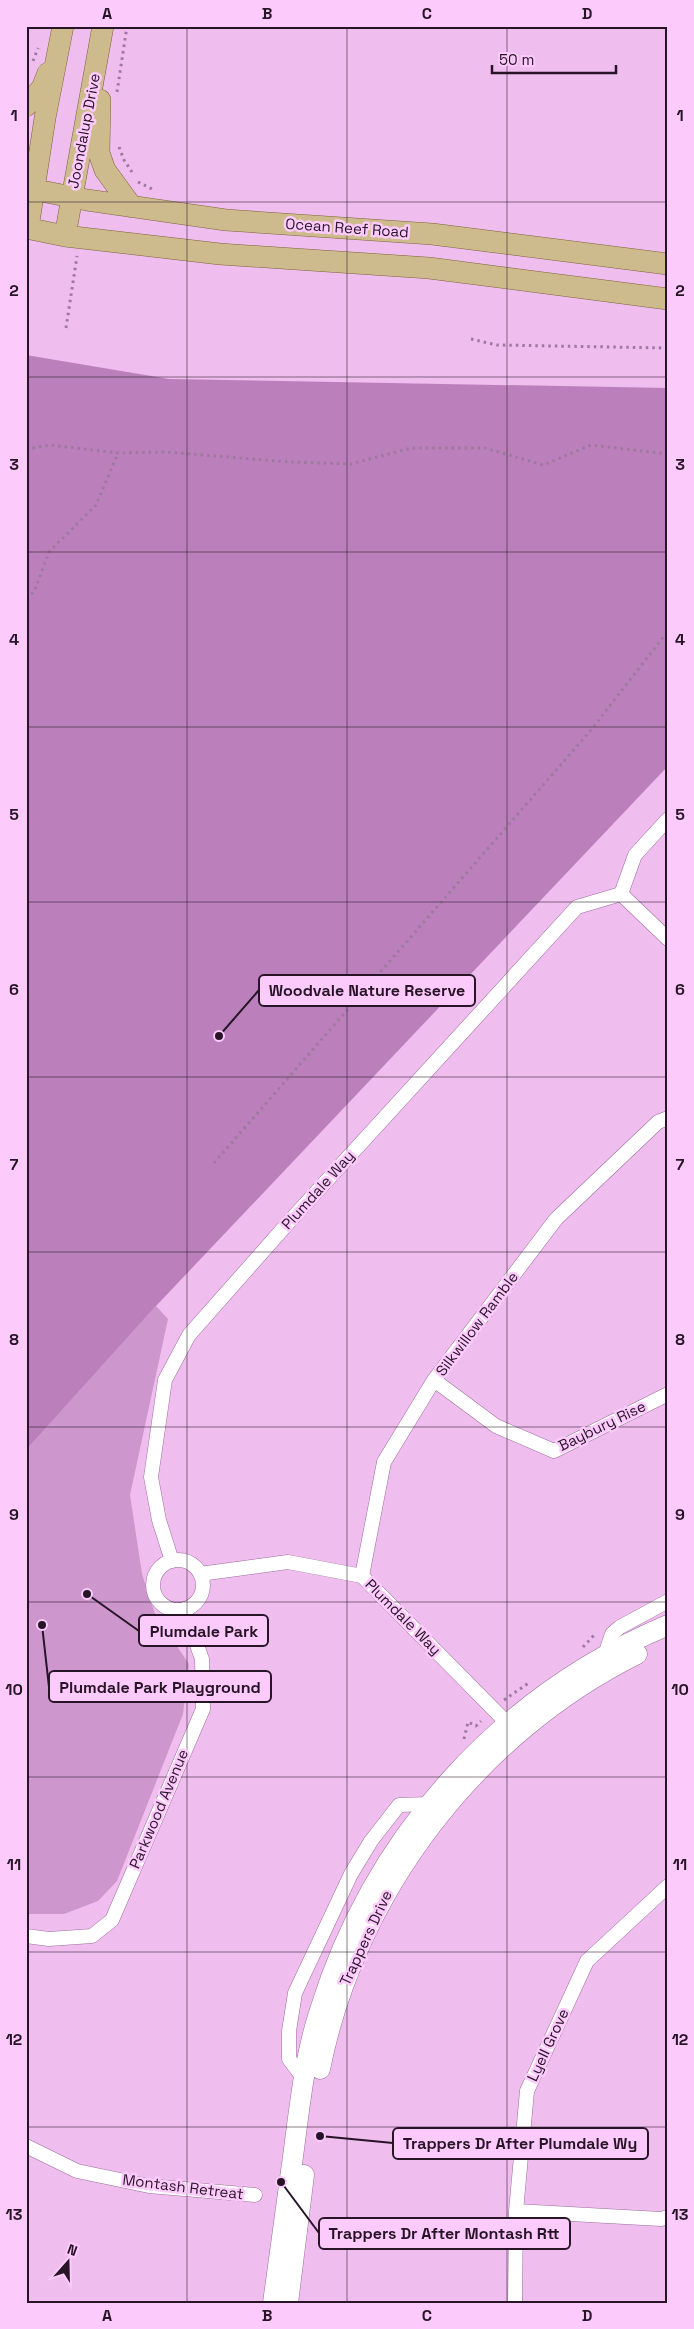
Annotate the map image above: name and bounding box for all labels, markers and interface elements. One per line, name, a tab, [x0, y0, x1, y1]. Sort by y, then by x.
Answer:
text: A	[102, 3, 112, 24]
text: B	[262, 3, 272, 24]
text: C	[422, 3, 432, 24]
text: D	[582, 3, 592, 24]
scale bar	[492, 42, 615, 74]
text: 50 m	[499, 50, 534, 69]
street label: Joondalup Drive	[63, 72, 104, 190]
text: 1	[10, 105, 18, 126]
text: 1	[676, 105, 684, 126]
street label: Ocean Reef Road	[285, 214, 409, 241]
text: 2	[9, 280, 19, 301]
text: 2	[675, 280, 685, 301]
text: 3	[9, 454, 19, 475]
text: 3	[675, 454, 685, 475]
text: 4	[9, 629, 19, 650]
text: 4	[675, 629, 685, 650]
text: 5	[9, 804, 19, 825]
text: 5	[675, 804, 685, 825]
callout: Woodvale Nature Reserve	[259, 975, 475, 1006]
text: 6	[9, 979, 19, 1000]
text: 6	[675, 979, 685, 1000]
text: Woodvale Nature Reserve	[269, 980, 465, 1001]
street label: Plumdale Way	[277, 1146, 358, 1233]
text: 7	[10, 1154, 19, 1175]
text: 7	[676, 1154, 685, 1175]
street label: Silkwillow Ramble	[431, 1268, 522, 1380]
text: 8	[9, 1329, 19, 1350]
text: 8	[675, 1329, 685, 1350]
street label: Baybury Rise	[555, 1396, 649, 1455]
text: 9	[9, 1504, 19, 1525]
text: 9	[675, 1504, 685, 1525]
street label: Plumdale Way	[361, 1575, 445, 1659]
callout: Plumdale Park	[139, 1615, 268, 1646]
text: Plumdale Park	[150, 1621, 258, 1642]
callout: Plumdale Park Playground	[49, 1671, 271, 1702]
text: Plumdale Park Playground	[59, 1677, 261, 1698]
text: 10	[5, 1679, 23, 1700]
text: 10	[671, 1679, 689, 1700]
street label: Parkwood Avenue	[125, 1746, 192, 1871]
text: 11	[7, 1854, 21, 1875]
text: 11	[673, 1854, 687, 1875]
street label: Trappers Drive	[335, 1887, 396, 1989]
street label: Lyell Grove	[522, 2005, 573, 2084]
text: 12	[6, 2029, 22, 2050]
text: 12	[672, 2029, 688, 2050]
callout: Trappers Dr After Plumdale Wy	[393, 2128, 648, 2159]
text: Trappers Dr After Plumdale Wy	[403, 2133, 637, 2154]
street label: Montash Retreat	[121, 2170, 245, 2203]
text: 13	[6, 2204, 23, 2225]
text: 13	[672, 2204, 689, 2225]
callout: Trappers Dr After Montash Rtt	[319, 2218, 570, 2249]
text: Trappers Dr After Montash Rtt	[329, 2223, 559, 2244]
north arrow	[42, 2236, 92, 2286]
text: N	[65, 2240, 80, 2260]
text: A	[102, 2305, 112, 2326]
text: B	[262, 2305, 272, 2326]
text: C	[422, 2305, 432, 2326]
text: D	[582, 2305, 592, 2326]

